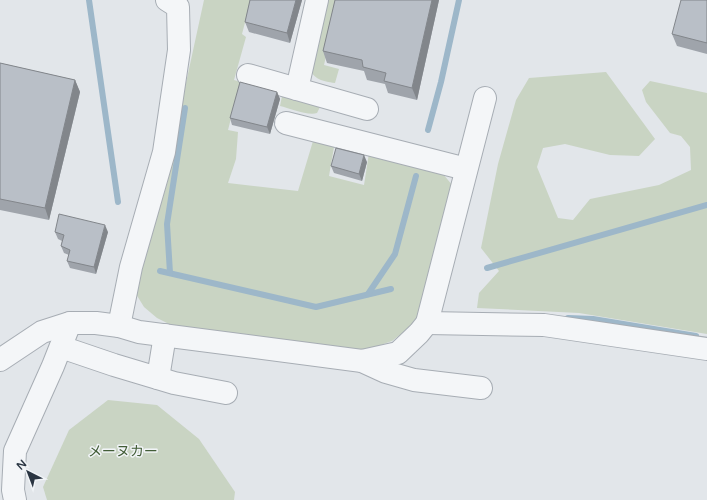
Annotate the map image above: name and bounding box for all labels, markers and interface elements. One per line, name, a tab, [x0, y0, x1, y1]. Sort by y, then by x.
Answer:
park label: メーヌカー	[88, 443, 158, 460]
north arrow	[8, 452, 48, 492]
text: N	[14, 457, 29, 473]

